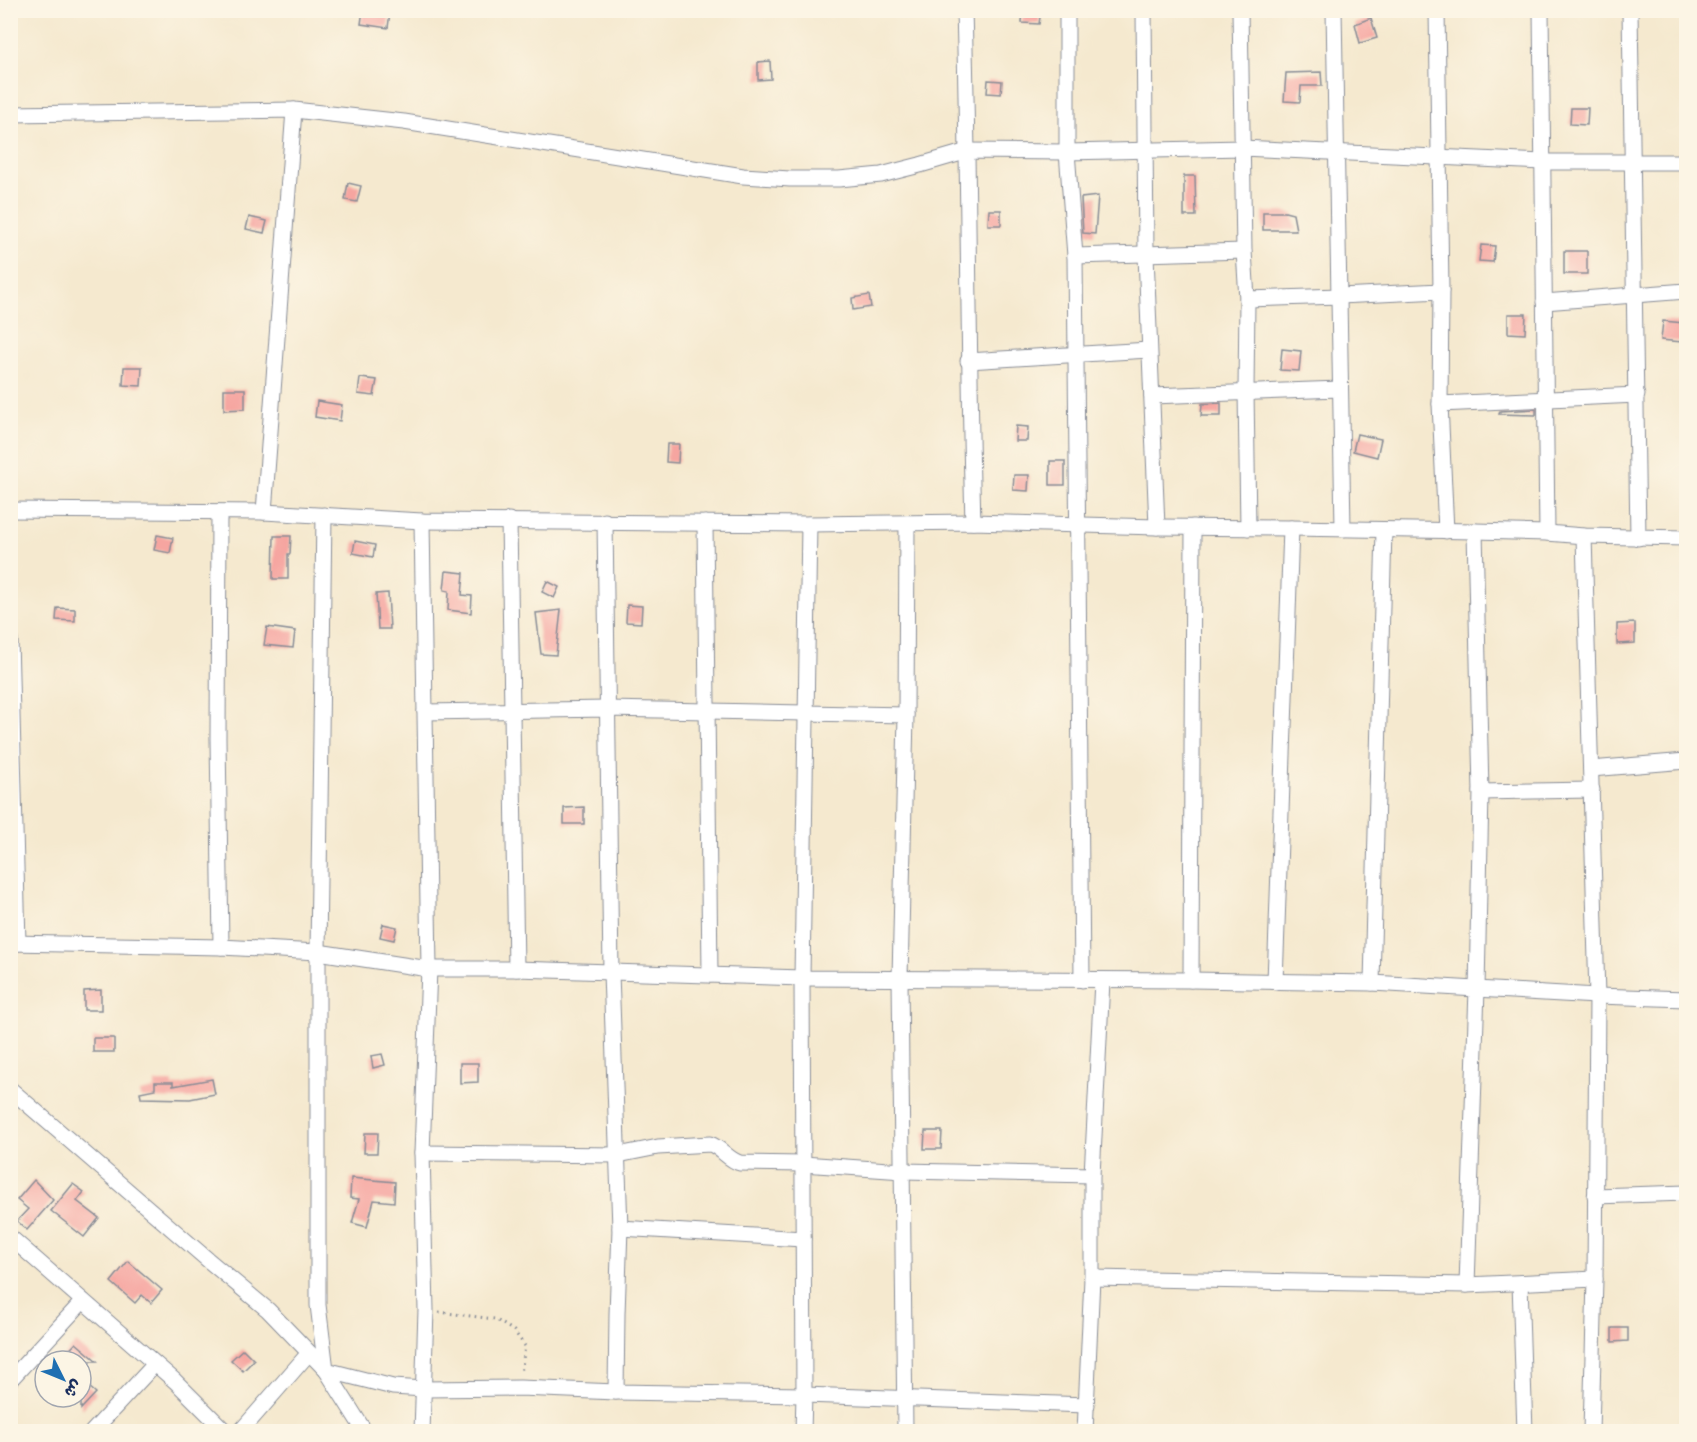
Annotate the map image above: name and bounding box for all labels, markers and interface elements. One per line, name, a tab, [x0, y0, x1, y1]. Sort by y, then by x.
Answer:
north arrow	[33, 1349, 93, 1409]
text: ش	[58, 1373, 88, 1403]

